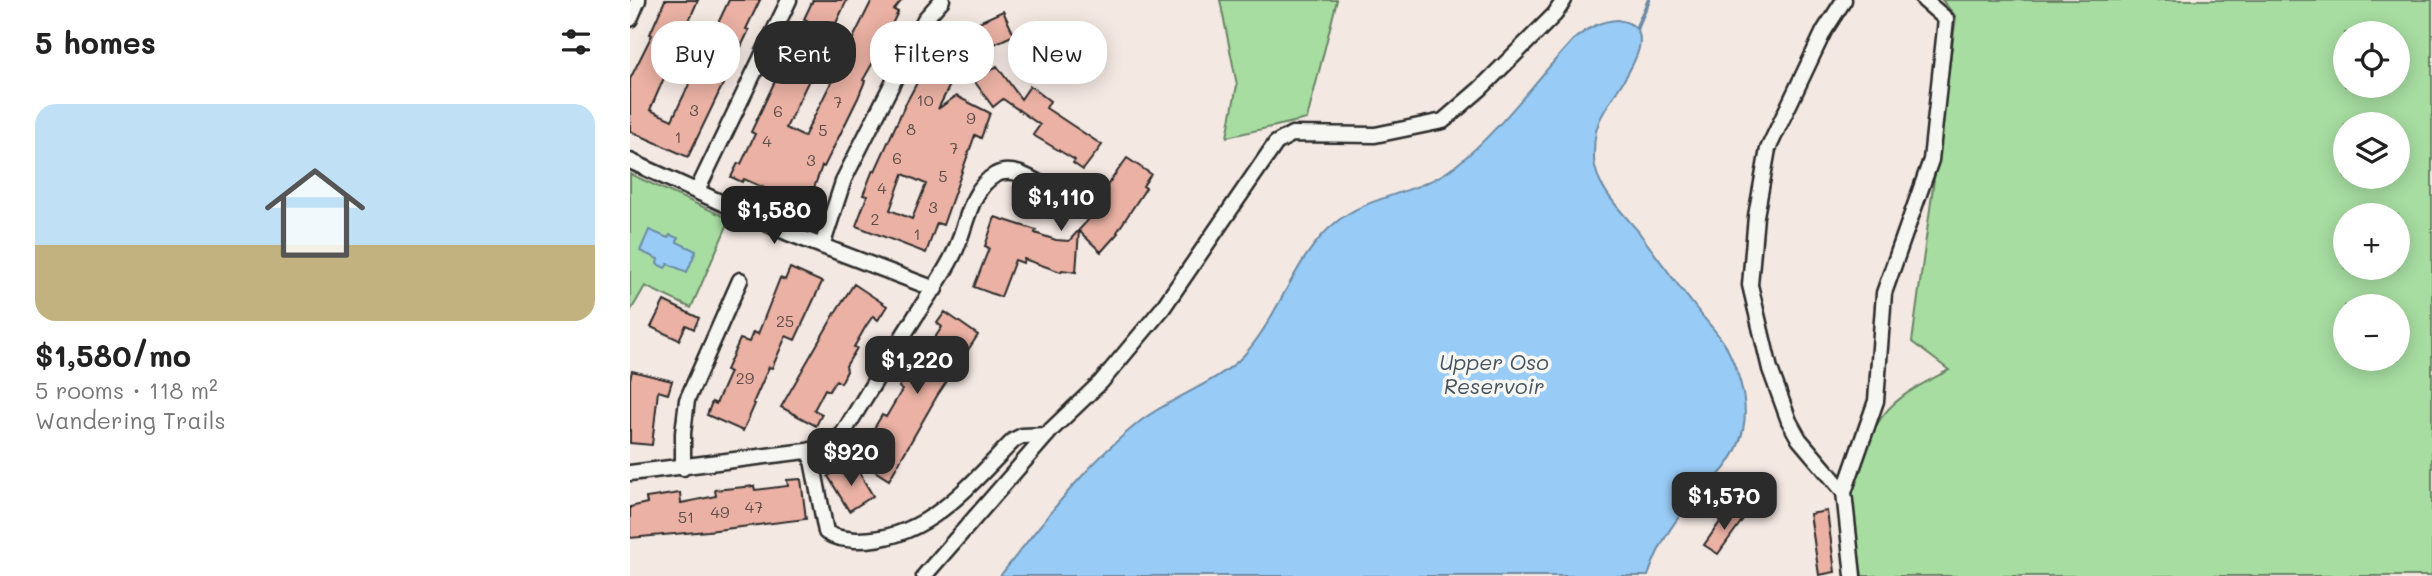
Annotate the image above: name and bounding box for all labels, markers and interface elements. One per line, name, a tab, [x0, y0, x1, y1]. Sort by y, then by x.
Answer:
chip: Buy	[651, 21, 740, 84]
chip: Rent	[754, 21, 856, 84]
chip: Filters	[870, 21, 994, 84]
chip: New	[1008, 21, 1107, 84]
map controls	[2333, 21, 2410, 371]
button: locate	[2333, 21, 2410, 98]
text: 5 homes	[35, 22, 156, 62]
icon: filters	[557, 23, 595, 61]
house number: 10	[916, 89, 934, 110]
house number: 7	[834, 91, 843, 112]
house number: 3	[689, 99, 699, 120]
house number: 6	[773, 100, 783, 121]
house number: 9	[966, 107, 976, 128]
button: layers	[2333, 112, 2410, 189]
house number: 8	[906, 118, 916, 139]
house number: 5	[818, 119, 828, 140]
house number: 1	[674, 126, 682, 147]
house number: 4	[762, 130, 772, 151]
house number: 7	[950, 137, 959, 158]
house number: 6	[892, 147, 902, 168]
house number: 3	[806, 149, 816, 170]
icon: home	[252, 150, 378, 276]
house number: 5	[938, 165, 948, 186]
pin: $1,110	[1004, 174, 1118, 233]
house number: 4	[877, 177, 887, 198]
text: $1,110	[1028, 181, 1094, 211]
pin: $1,580	[717, 187, 831, 246]
text: $1,580	[737, 194, 811, 224]
house number: 3	[928, 196, 938, 217]
button: +	[2333, 203, 2410, 280]
house number: 2	[871, 208, 879, 229]
house number: 1	[913, 223, 921, 244]
button: −	[2333, 294, 2410, 371]
house number: 25	[776, 310, 794, 331]
text: $1,580/mo	[35, 335, 191, 375]
pin: $1,220	[860, 336, 974, 396]
text: $1,220	[881, 344, 953, 374]
water label: Upper Oso Reservoir	[1439, 348, 1549, 399]
house number: 29	[736, 367, 754, 388]
text: 5 rooms · 118 m²	[35, 375, 218, 405]
text: Wandering Trails	[35, 405, 226, 435]
pin: $920	[810, 428, 892, 488]
text: $920	[823, 436, 879, 466]
pin: $1,570	[1667, 472, 1781, 532]
text: $1,570	[1688, 480, 1760, 510]
house number: 47	[745, 496, 763, 517]
house number: 49	[711, 501, 729, 522]
house number: 51	[678, 506, 694, 527]

